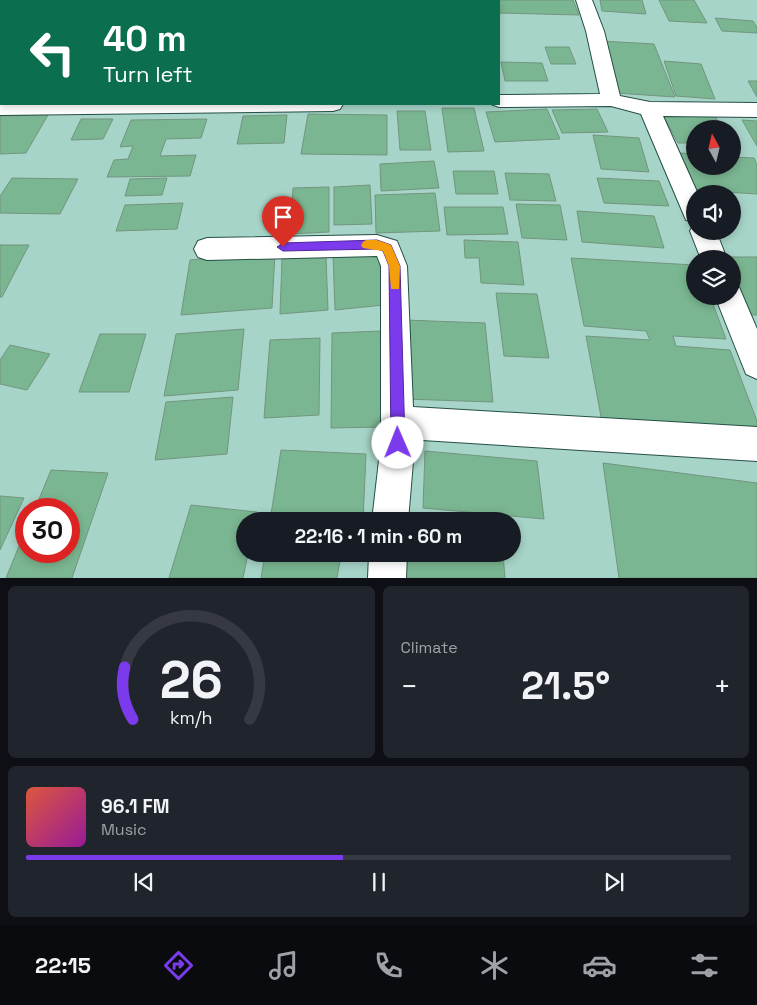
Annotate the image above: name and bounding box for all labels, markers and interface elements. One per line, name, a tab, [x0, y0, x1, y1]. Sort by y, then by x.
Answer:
text: 40 m	[103, 17, 187, 61]
icon: left	[20, 20, 85, 85]
text: Turn left	[103, 60, 193, 88]
north arrow	[686, 120, 741, 175]
map controls	[686, 120, 741, 305]
button: sound	[686, 185, 741, 240]
pin	[262, 196, 304, 247]
icon: arrive	[269, 203, 297, 231]
button: layers	[686, 250, 741, 305]
position arrow	[371, 416, 423, 468]
speed limit sign: 30	[15, 498, 80, 563]
text: 22:16 · 1 min · 60 m	[295, 524, 462, 549]
text: Climate	[401, 637, 458, 658]
text: 26	[160, 647, 223, 713]
text: 21.5°	[521, 662, 610, 710]
text: −	[401, 668, 418, 704]
text: +	[714, 668, 731, 704]
text: km/h	[170, 706, 213, 729]
text: 96.1 FM	[101, 794, 169, 819]
text: Music	[101, 819, 147, 840]
icon: previous	[130, 868, 158, 896]
icon: pause	[365, 868, 393, 896]
icon: next	[600, 868, 628, 896]
icon: directions	[161, 948, 196, 983]
icon: music	[266, 948, 301, 983]
icon: phone	[371, 948, 406, 983]
icon: climate	[477, 948, 512, 983]
icon: car	[582, 948, 617, 983]
icon: filters	[687, 948, 722, 983]
text: 22:15	[35, 951, 91, 979]

